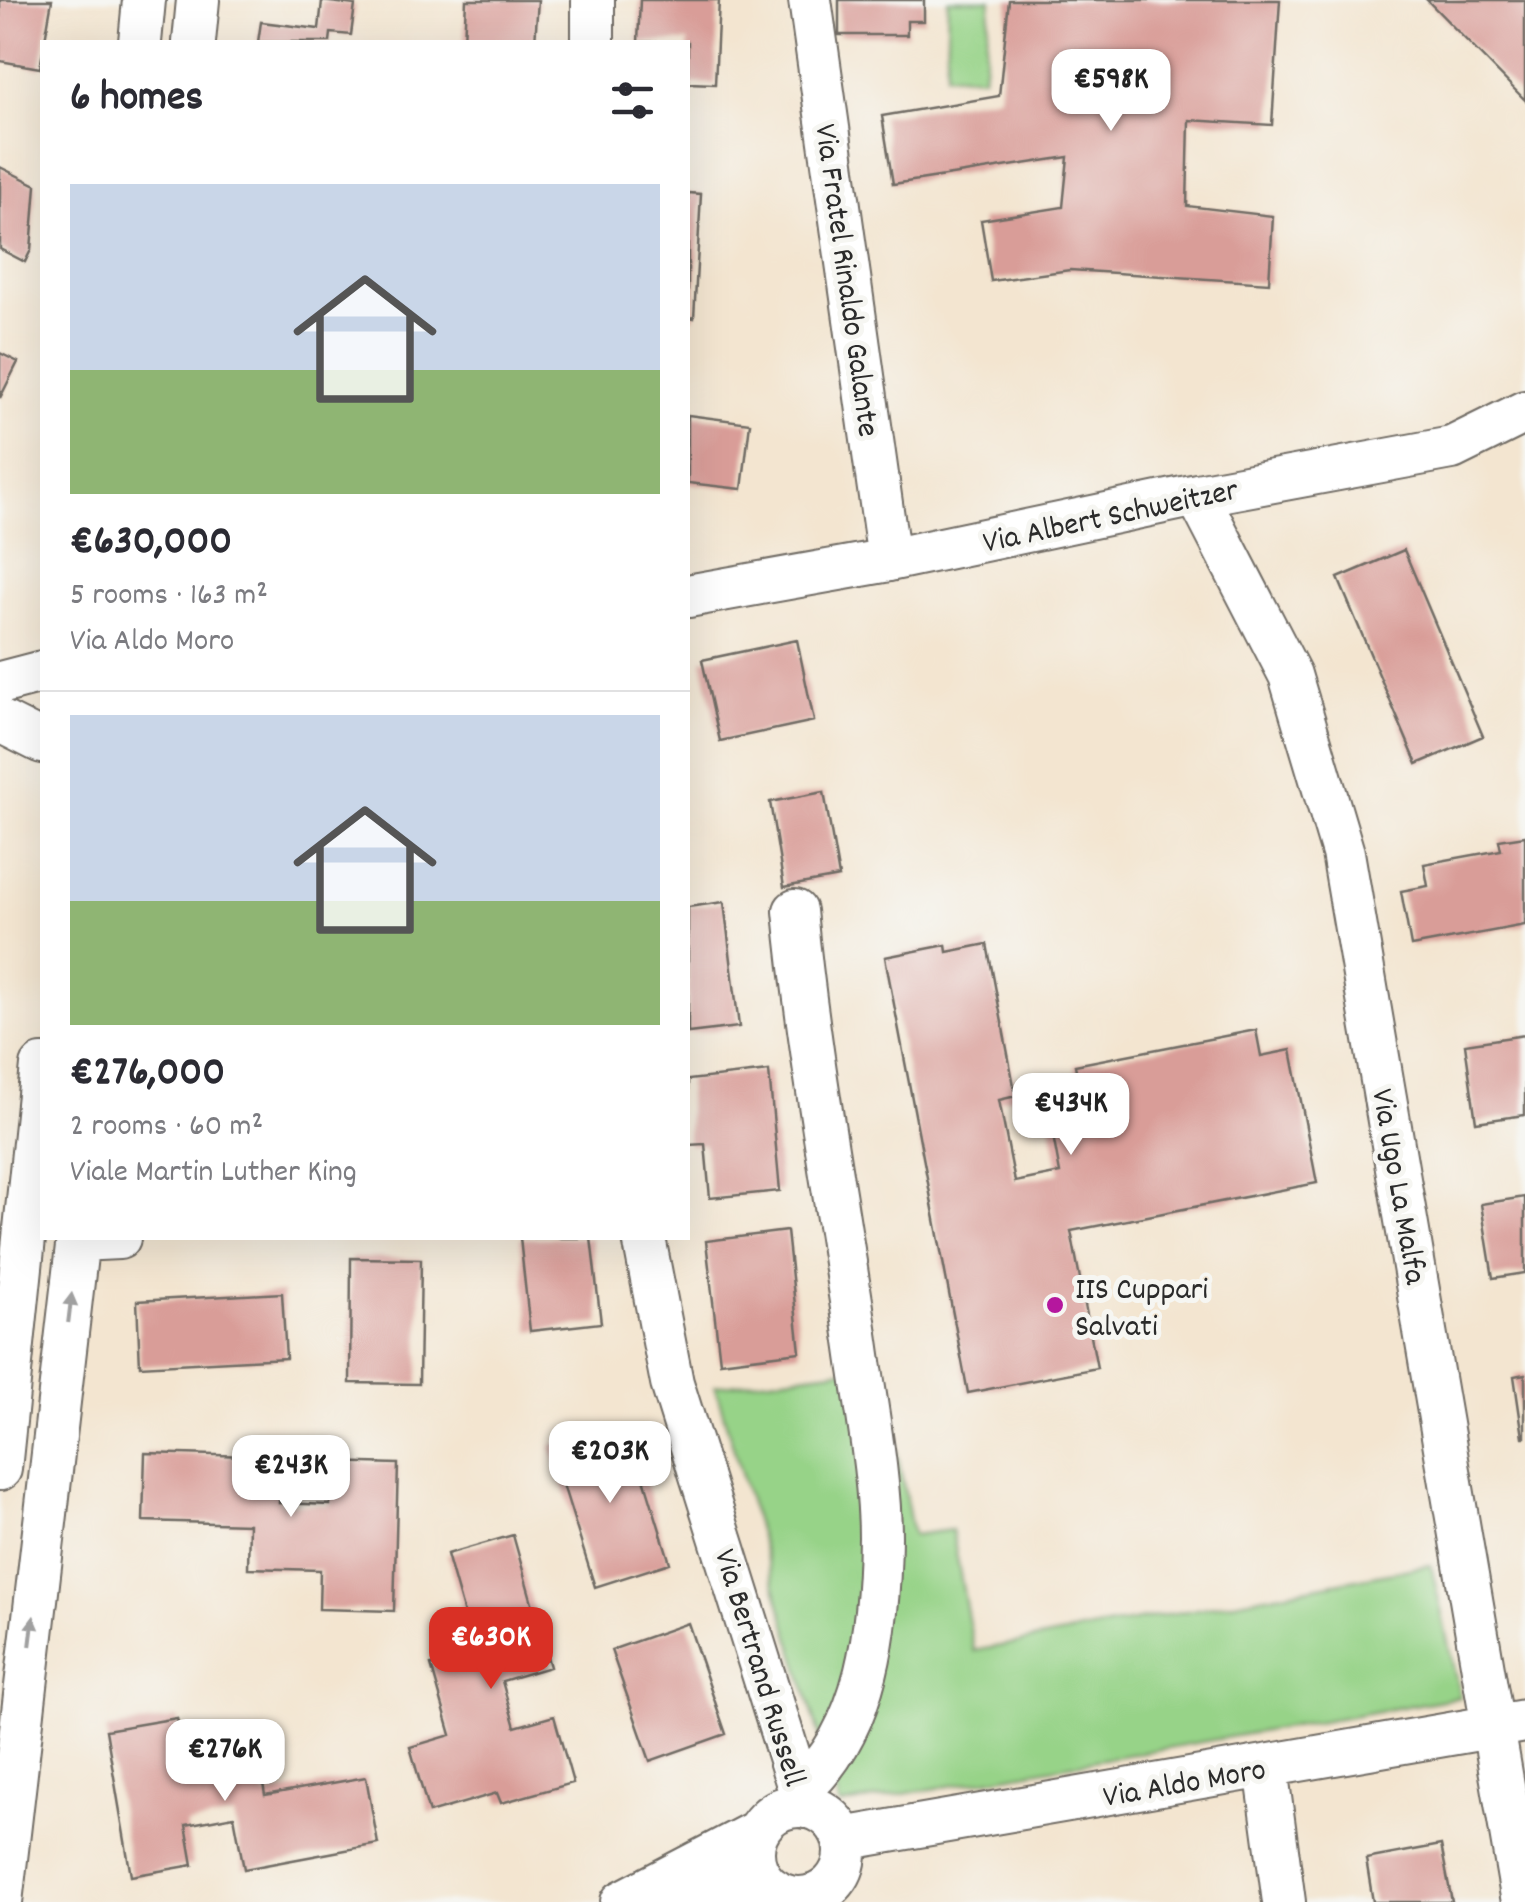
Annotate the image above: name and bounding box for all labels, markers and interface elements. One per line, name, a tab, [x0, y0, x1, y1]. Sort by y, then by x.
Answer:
pin: €598K	[1041, 49, 1181, 134]
text: €598K	[1074, 58, 1148, 104]
text: 6 homes	[70, 70, 203, 130]
icon: filters	[605, 73, 660, 128]
street label: Via Fratel Rinaldo Galante	[799, 121, 889, 440]
icon: home	[275, 249, 455, 429]
street label: Via Albert Schweitzer	[979, 469, 1243, 568]
text: €630,000	[70, 514, 232, 574]
text: 5 rooms · 163 m²	[70, 574, 268, 620]
text: Via Aldo Moro	[70, 620, 234, 666]
icon: home	[275, 780, 455, 960]
text: €276,000	[70, 1045, 225, 1105]
pin: €434K	[1001, 1073, 1141, 1158]
text: €434K	[1034, 1082, 1108, 1128]
street label: Via Ugo La Malfa	[1356, 1086, 1436, 1289]
text: 2 rooms · 60 m²	[70, 1105, 263, 1151]
text: Viale Martin Luther King	[70, 1151, 357, 1197]
place label: IIS Cuppari Salvati	[1075, 1269, 1208, 1352]
one-way arrow	[62, 1292, 78, 1324]
marker: IIS Cuppari Salvati	[1044, 1294, 1066, 1316]
pin: €203K	[540, 1421, 680, 1506]
text: €203K	[571, 1430, 649, 1476]
pin: €243K	[221, 1435, 361, 1520]
text: €243K	[254, 1444, 328, 1490]
street label: Via Bertrand Russell	[699, 1544, 815, 1793]
pin: €630K	[421, 1607, 561, 1692]
one-way arrow	[24, 1615, 40, 1647]
text: €630K	[451, 1616, 531, 1662]
pin: €276K	[155, 1719, 295, 1804]
text: €276K	[188, 1728, 262, 1774]
street label: Via Aldo Moro	[1100, 1749, 1270, 1823]

